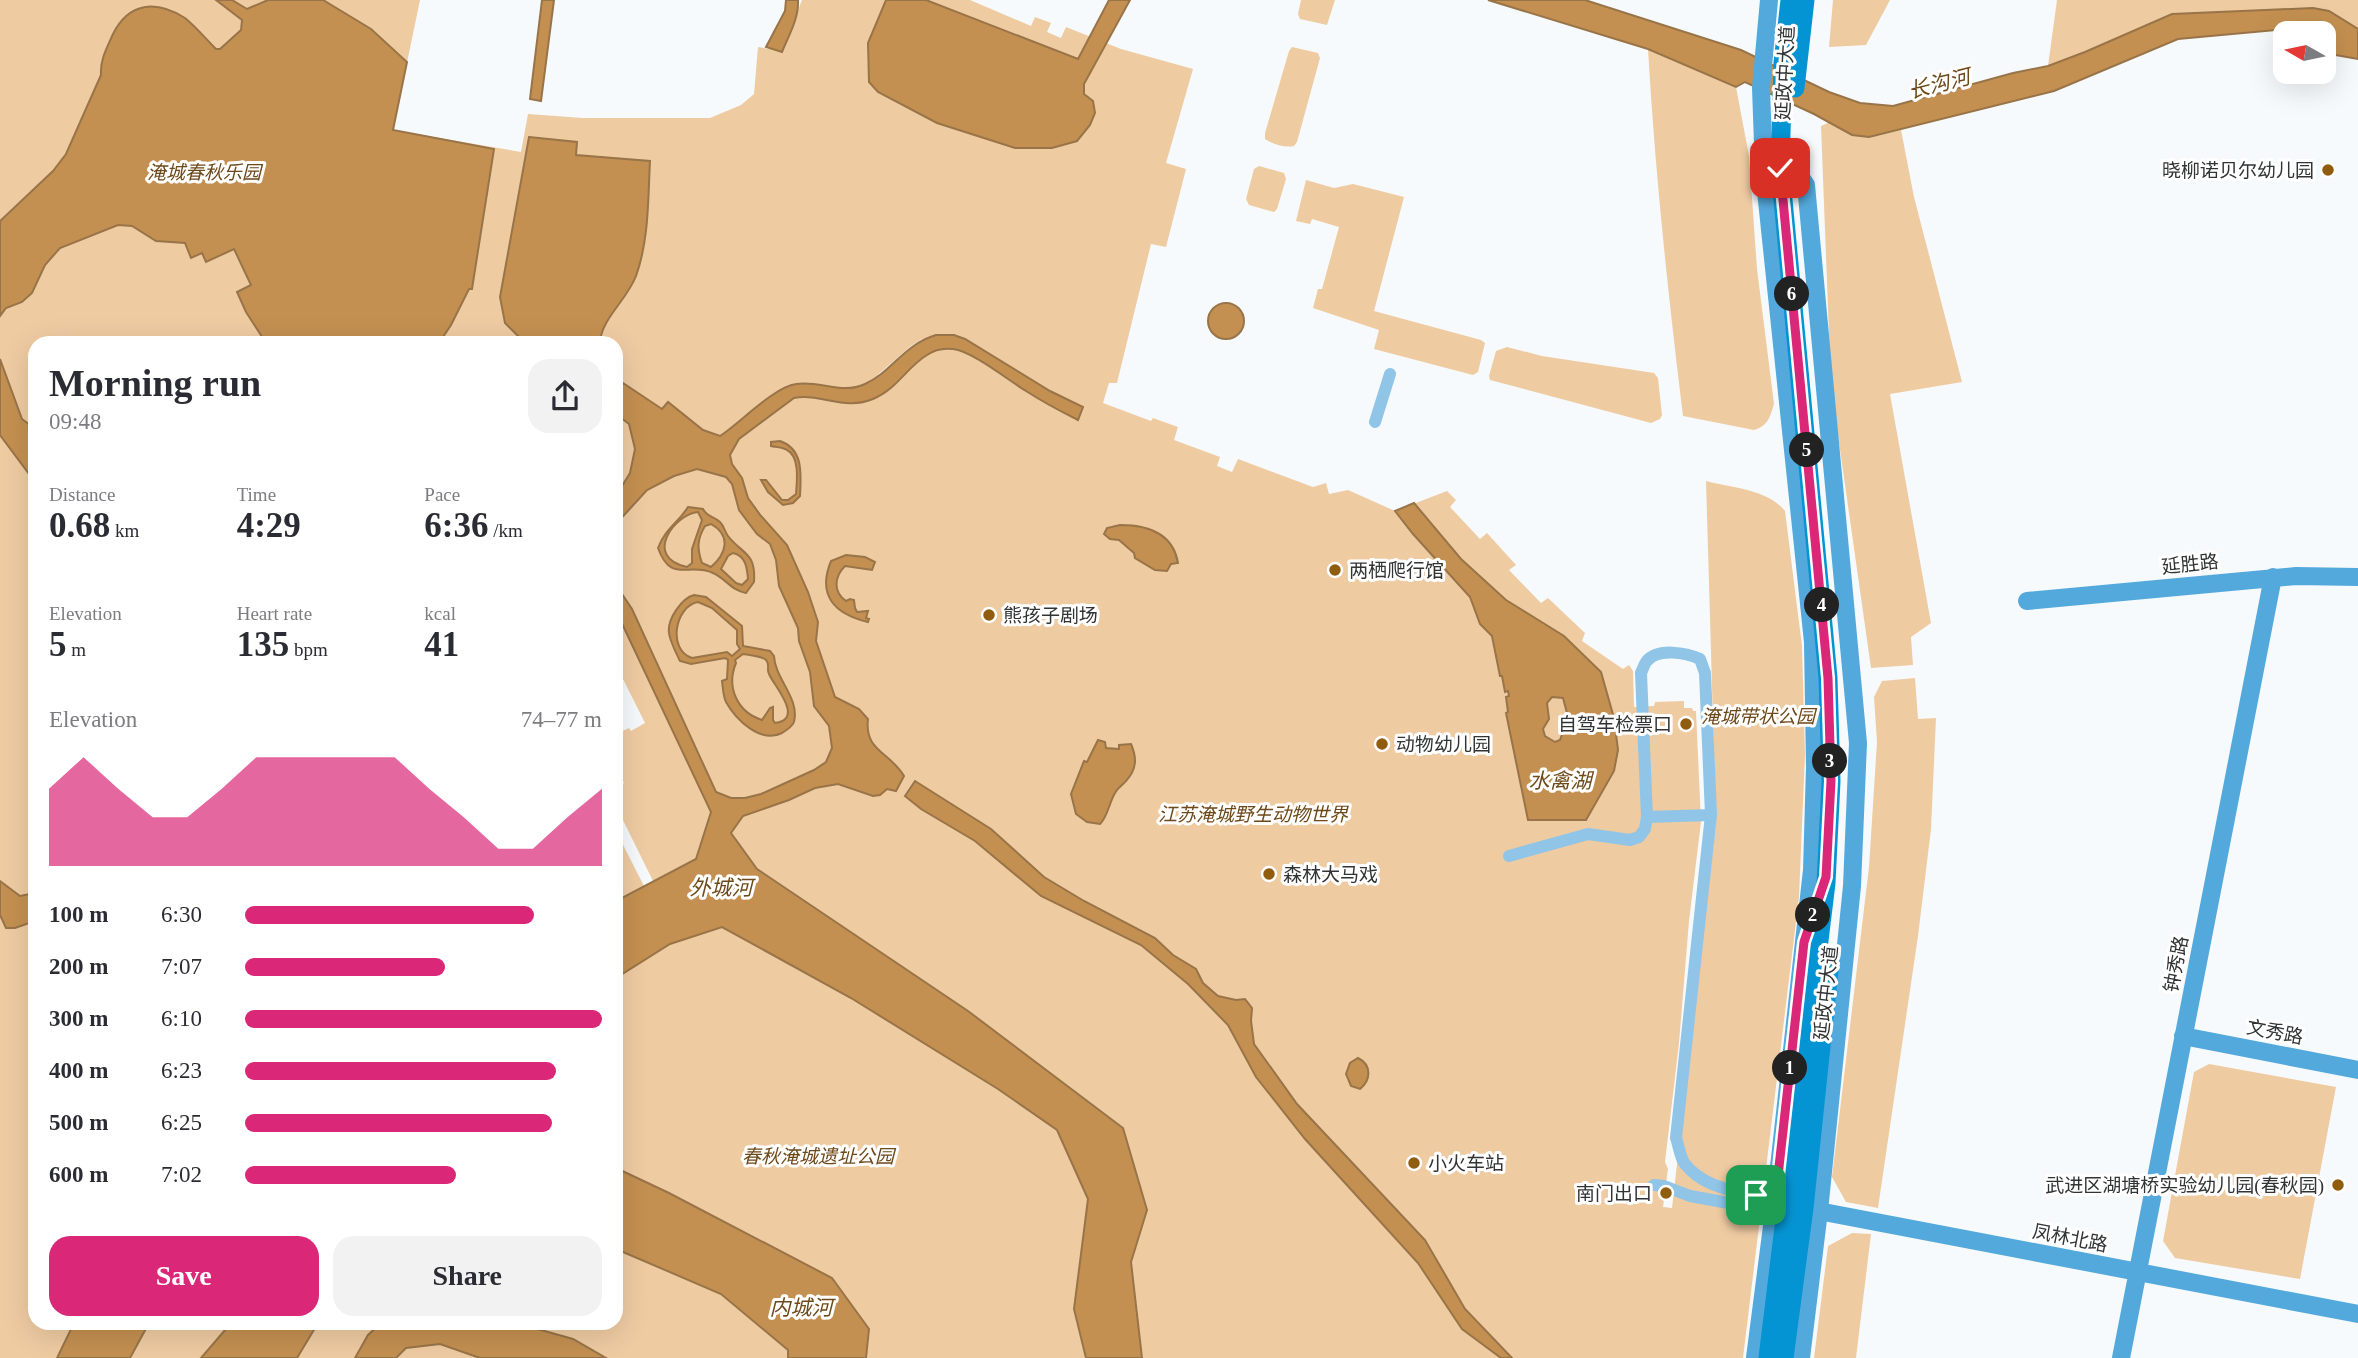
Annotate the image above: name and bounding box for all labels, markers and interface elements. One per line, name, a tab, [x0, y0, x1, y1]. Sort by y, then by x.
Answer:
north arrow	[2273, 21, 2336, 84]
map controls	[2273, 21, 2336, 84]
street label: 延政中大道	[1772, 25, 1798, 121]
water label: 长沟河	[1906, 64, 1976, 103]
pin	[1750, 138, 1810, 198]
icon: check	[1761, 149, 1799, 187]
place label: 晓柳诺贝尔幼儿园	[2162, 160, 2314, 181]
park label: 淹城春秋乐园	[147, 162, 264, 183]
marker: 晓柳诺贝尔幼儿园	[2320, 162, 2336, 178]
pin: 6	[1774, 276, 1810, 312]
text: 6	[1787, 283, 1796, 304]
button: share	[528, 359, 602, 433]
text: Morning run	[49, 362, 261, 404]
text: 09:48	[49, 409, 101, 434]
pin: 5	[1790, 433, 1825, 468]
text: 5	[1802, 439, 1811, 460]
text: Distance	[49, 484, 115, 505]
text: Time	[237, 484, 276, 505]
text: Pace	[424, 484, 460, 505]
text: 0.68	[49, 506, 110, 545]
text: 4:29	[237, 506, 301, 545]
text: 6:36	[424, 506, 488, 545]
text: km	[110, 520, 139, 541]
text: /km	[488, 520, 523, 541]
street label: 延胜路	[2161, 551, 2219, 577]
place label: 两栖爬行馆	[1349, 560, 1444, 581]
marker: 两栖爬行馆	[1327, 562, 1343, 578]
pin: 4	[1804, 588, 1840, 622]
text: 4	[1817, 594, 1826, 615]
text: Elevation	[49, 603, 122, 624]
text: Heart rate	[237, 603, 312, 624]
text: kcal	[424, 603, 456, 624]
place label: 熊孩子剧场	[1003, 605, 1098, 626]
marker: 熊孩子剧场	[981, 607, 997, 623]
text: 5	[49, 625, 67, 664]
text: 135	[237, 625, 289, 664]
text: 41	[424, 625, 459, 664]
text: m	[67, 639, 86, 660]
text: bpm	[289, 639, 328, 660]
park label: 淹城带状公园	[1701, 706, 1818, 727]
text: Elevation	[49, 707, 137, 732]
text: 74–77 m	[521, 707, 602, 732]
place label: 自驾车检票口	[1558, 714, 1672, 735]
marker: 自驾车检票口	[1678, 716, 1694, 732]
place label: 动物幼儿园	[1396, 734, 1491, 755]
marker: 动物幼儿园	[1374, 736, 1390, 752]
pin: 3	[1812, 744, 1848, 778]
text: 3	[1825, 750, 1834, 771]
water label: 水禽湖	[1529, 769, 1594, 793]
park label: 江苏淹城野生动物世界	[1158, 804, 1349, 825]
place label: 森林大马戏	[1283, 864, 1378, 885]
marker: 森林大马戏	[1261, 866, 1277, 882]
water label: 外城河	[690, 876, 756, 900]
pin: 2	[1796, 898, 1830, 932]
text: 100 m	[49, 902, 108, 927]
text: 6:30	[161, 902, 202, 927]
text: 2	[1808, 904, 1817, 925]
street label: 钟秀路	[2160, 934, 2192, 994]
street label: 延政中大道	[1811, 945, 1841, 1041]
text: 200 m	[49, 954, 108, 979]
text: 7:07	[161, 954, 202, 979]
text: 300 m	[49, 1006, 108, 1031]
text: 6:10	[161, 1006, 202, 1031]
street label: 文秀路	[2245, 1016, 2305, 1048]
pin: 1	[1772, 1050, 1808, 1086]
text: 1	[1785, 1057, 1794, 1078]
text: 400 m	[49, 1058, 108, 1083]
text: 6:23	[161, 1058, 202, 1083]
text: 500 m	[49, 1110, 108, 1135]
text: 6:25	[161, 1110, 202, 1135]
park label: 春秋淹城遗址公园	[742, 1146, 897, 1167]
place label: 小火车站	[1428, 1153, 1504, 1174]
marker: 小火车站	[1406, 1155, 1422, 1171]
text: 600 m	[49, 1162, 108, 1187]
text: 7:02	[161, 1162, 202, 1187]
pin	[1726, 1165, 1786, 1225]
place label: 武进区湖塘桥实验幼儿园(春秋园)	[2045, 1175, 2324, 1197]
icon: arrive	[1737, 1176, 1775, 1214]
marker: 武进区湖塘桥实验幼儿园(春秋园)	[2330, 1177, 2346, 1193]
place label: 南门出口	[1576, 1183, 1652, 1204]
marker: 南门出口	[1658, 1185, 1674, 1201]
street label: 凤林北路	[2031, 1220, 2109, 1256]
button: Save	[49, 1236, 319, 1316]
button: Share	[333, 1236, 602, 1316]
water label: 内城河	[770, 1296, 836, 1320]

